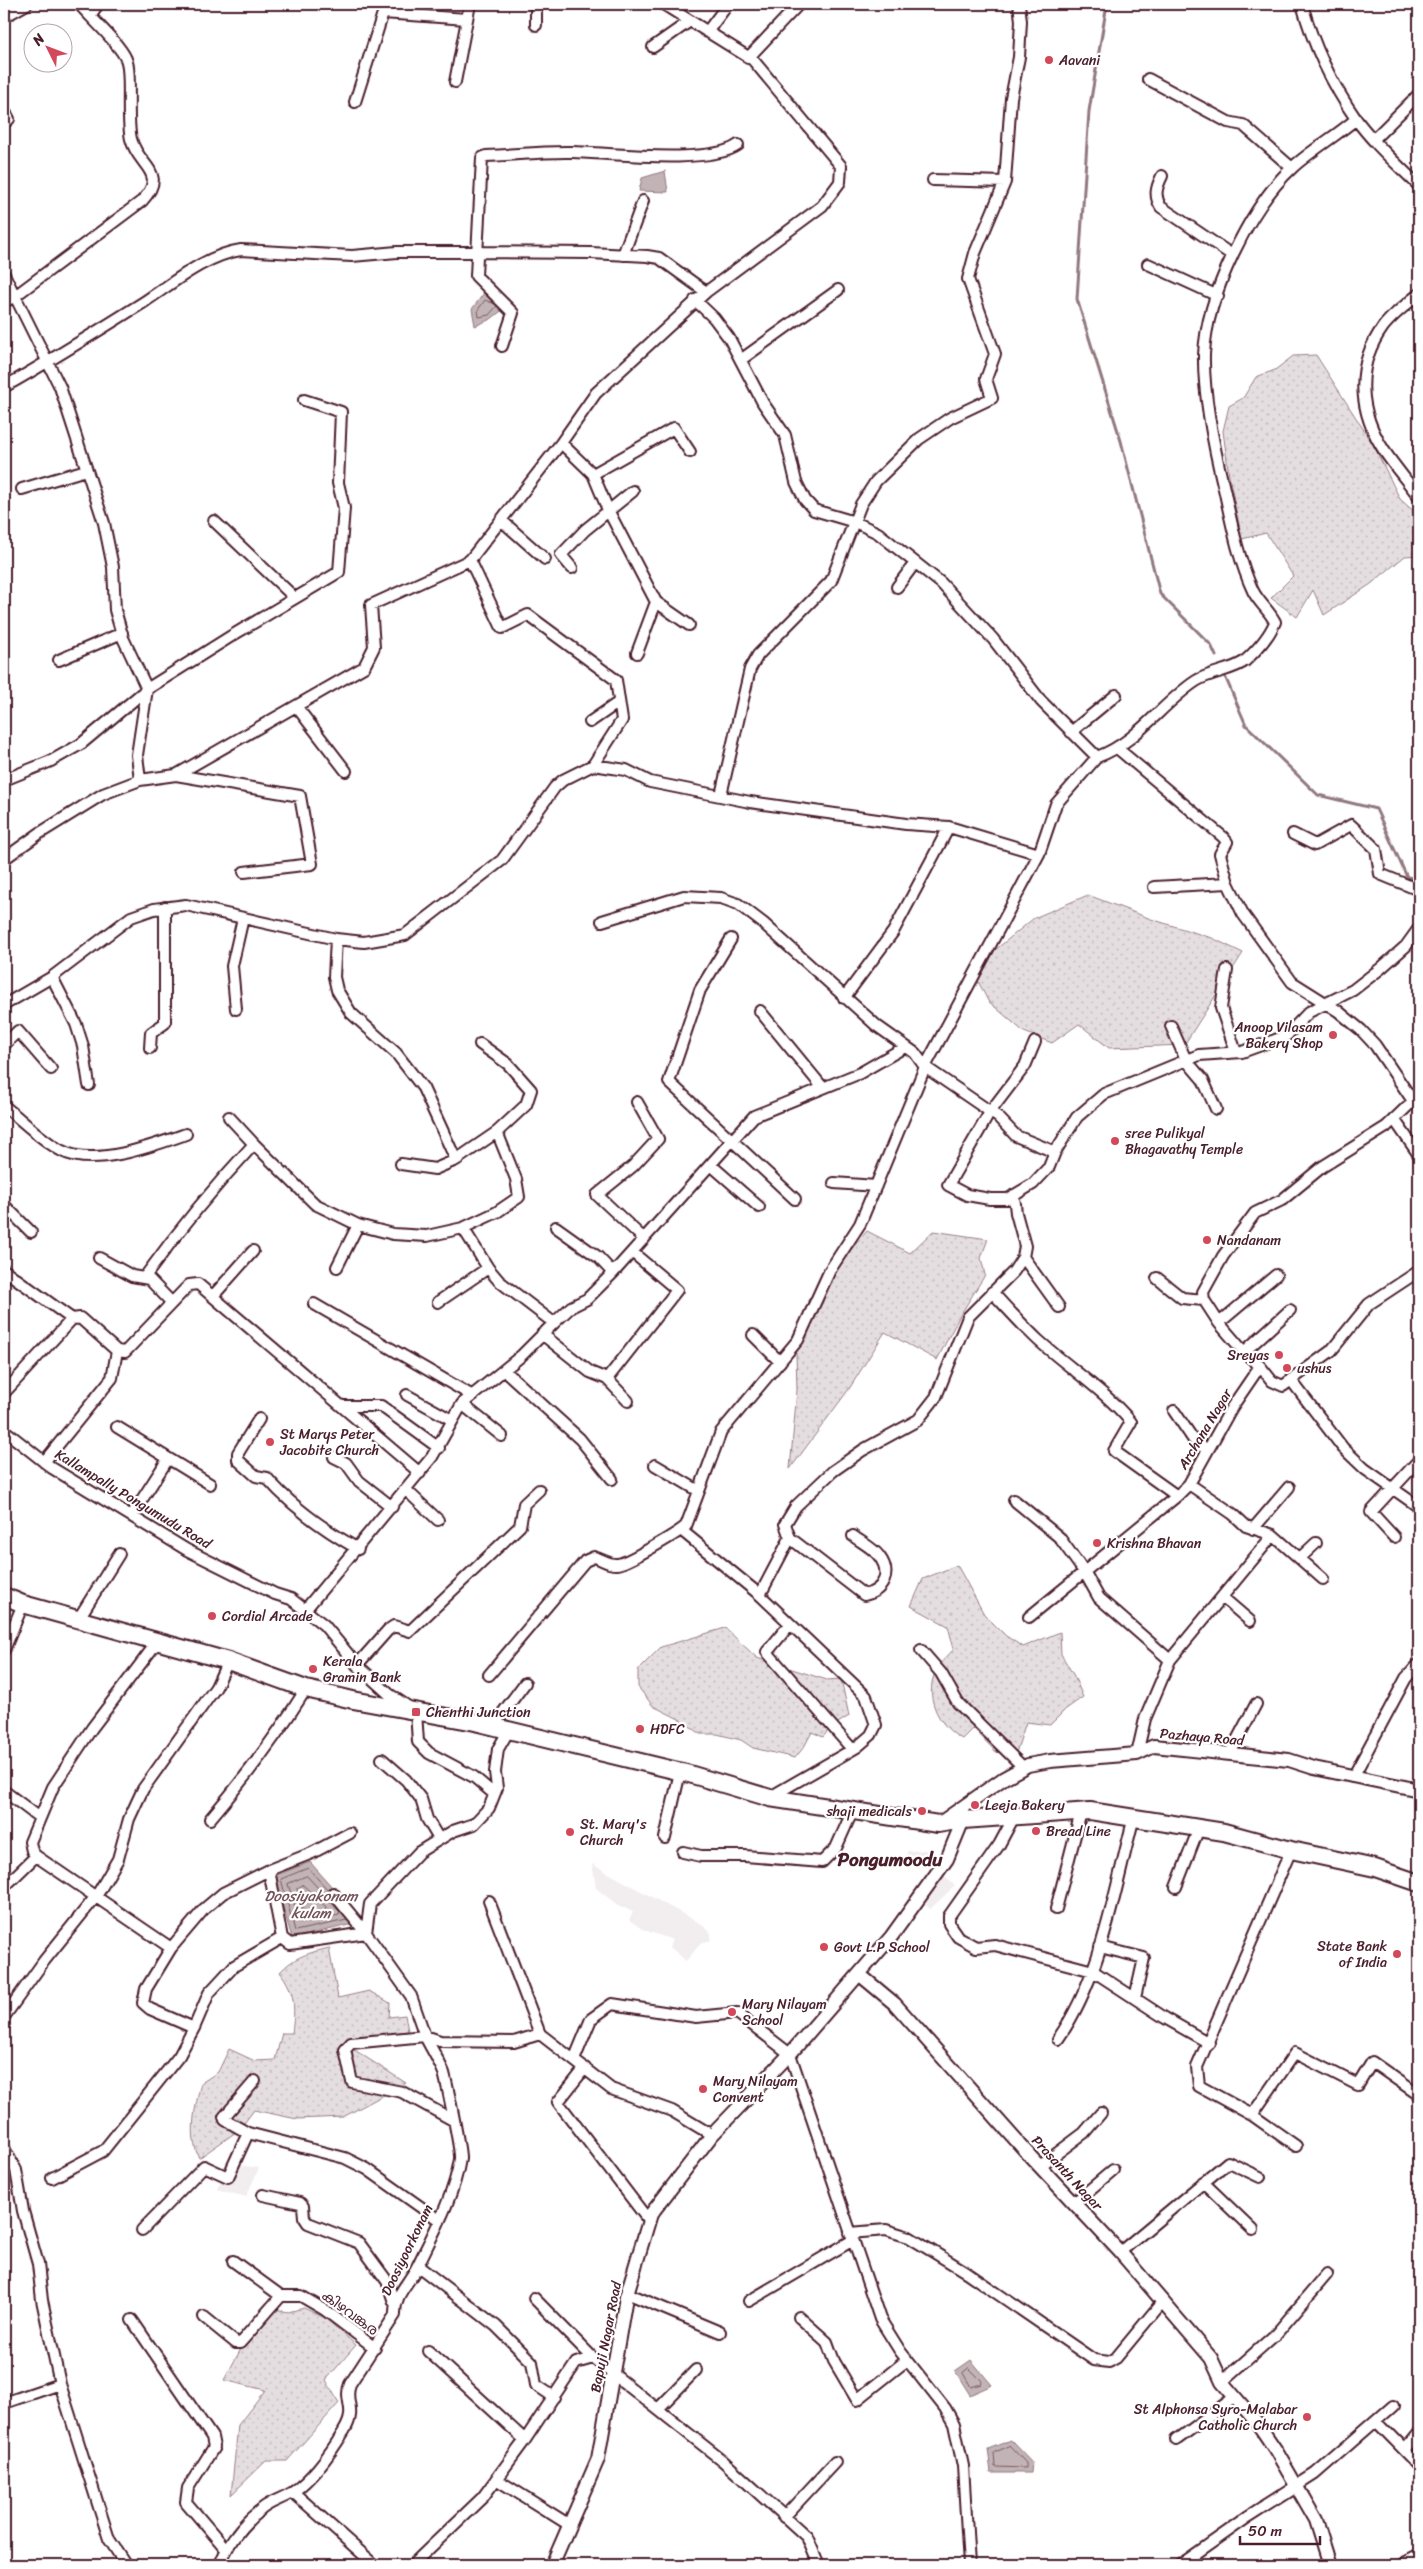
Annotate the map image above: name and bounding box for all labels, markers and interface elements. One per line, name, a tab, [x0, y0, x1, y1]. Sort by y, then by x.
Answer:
north arrow	[22, 22, 72, 72]
text: N	[26, 27, 51, 52]
place label: Aavani	[1058, 48, 1101, 73]
marker: Aavani	[1043, 54, 1055, 66]
place label: Anoop Vilasam Bakery Shop	[1233, 1015, 1324, 1056]
marker: Anoop Vilasam Bakery Shop	[1327, 1029, 1339, 1041]
place label: sree Pulikyal Bhagavathy Temple	[1124, 1121, 1243, 1162]
marker: sree Pulikyal Bhagavathy Temple	[1109, 1135, 1121, 1147]
place label: Nandanam	[1217, 1228, 1281, 1253]
marker: Nandanam	[1201, 1234, 1213, 1246]
place label: Sreyas	[1227, 1343, 1269, 1368]
marker: Sreyas	[1273, 1349, 1285, 1361]
place label: ushus	[1297, 1356, 1332, 1381]
marker: ushus	[1281, 1362, 1293, 1374]
street label: Archana Nagar	[1170, 1382, 1240, 1475]
place label: St Marys Peter Jacobite Church	[279, 1422, 379, 1463]
marker: St Marys Peter Jacobite Church	[264, 1436, 276, 1448]
street label: Kallampally Pongumudu Road	[50, 1442, 218, 1557]
place label: Krishna Bhavan	[1107, 1531, 1202, 1556]
marker: Krishna Bhavan	[1091, 1537, 1103, 1549]
place label: Cordial Arcade	[222, 1604, 313, 1629]
marker: Cordial Arcade	[206, 1610, 218, 1622]
place label: Kerala Gramin Bank	[323, 1649, 402, 1690]
marker: Kerala Gramin Bank	[307, 1663, 319, 1675]
place label: Chenthi Junction	[426, 1700, 531, 1725]
marker: Chenthi Junction	[410, 1706, 422, 1718]
place label: HDFC	[650, 1717, 685, 1742]
street label: Pazhaya Road	[1159, 1721, 1247, 1753]
marker: HDFC	[634, 1723, 646, 1735]
place label: Leeja Bakery	[985, 1793, 1065, 1818]
place label: shaji medicals	[825, 1799, 913, 1824]
marker: Leeja Bakery	[969, 1799, 981, 1811]
marker: shaji medicals	[916, 1805, 928, 1817]
place label: St. Mary's Church	[580, 1812, 647, 1853]
place label: Bread Line	[1046, 1819, 1111, 1844]
marker: Bread Line	[1030, 1825, 1042, 1837]
marker: St. Mary's Church	[564, 1826, 576, 1838]
district label: Pongumoodu	[837, 1843, 943, 1876]
water label: Doosiyakonam kulam	[264, 1883, 359, 1926]
place label: State Bank of India	[1317, 1934, 1388, 1975]
place label: Govt L.P School	[834, 1935, 931, 1960]
marker: Govt L.P School	[818, 1941, 830, 1953]
marker: State Bank of India	[1391, 1948, 1403, 1960]
place label: Mary Nilayam School	[742, 1992, 827, 2033]
marker: Mary Nilayam School	[726, 2006, 738, 2018]
place label: Mary Nilayam Convent	[713, 2069, 798, 2110]
marker: Mary Nilayam Convent	[697, 2083, 709, 2095]
street label: Prasanth Nagar	[1025, 2129, 1110, 2218]
street label: Doosiyoorkonam	[374, 2199, 440, 2300]
street label: Bapuji Nagar Road	[583, 2278, 629, 2395]
street label: കിഴവങ്കര	[316, 2284, 384, 2342]
place label: St Alphonsa Syro-Malabar Catholic Church	[1134, 2397, 1298, 2438]
marker: St Alphonsa Syro-Malabar Catholic Church	[1301, 2411, 1313, 2423]
scale bar	[1240, 2514, 1320, 2546]
text: 50 m	[1248, 2518, 1283, 2544]

